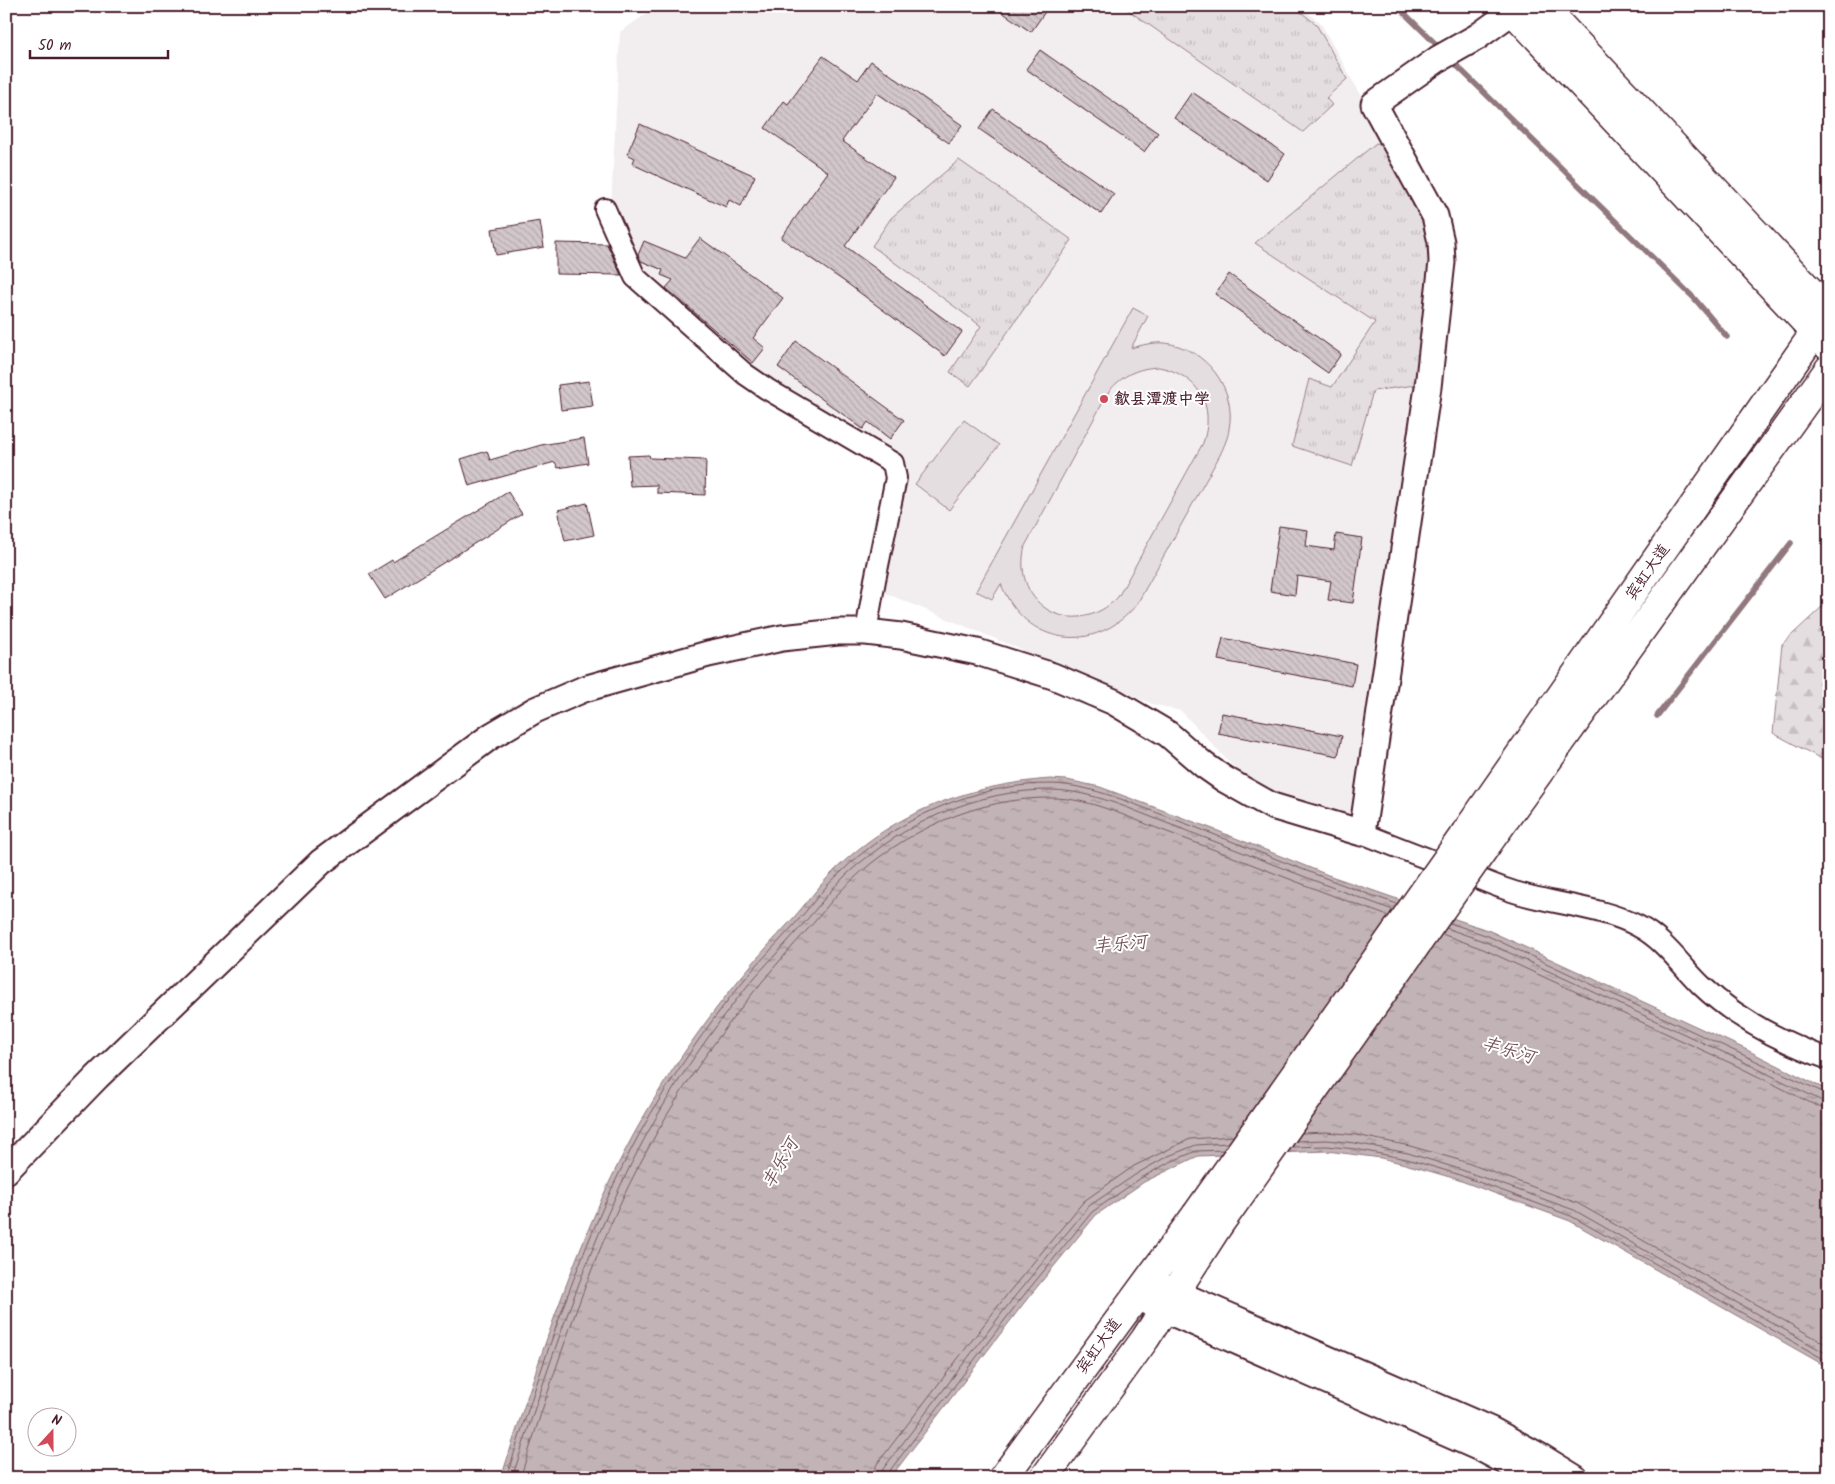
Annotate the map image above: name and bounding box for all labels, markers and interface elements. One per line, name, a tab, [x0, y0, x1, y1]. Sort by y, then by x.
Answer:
scale bar	[30, 28, 168, 60]
text: 50 m	[38, 34, 72, 58]
place label: 歙县潭渡中学	[1114, 387, 1210, 412]
marker: 歙县潭渡中学	[1098, 393, 1110, 405]
street label: 宾虹大道	[1619, 539, 1677, 605]
water label: 丰乐河	[1092, 928, 1151, 962]
water label: 丰乐河	[1478, 1029, 1541, 1074]
water label: 丰乐河	[755, 1131, 809, 1195]
street label: 宾虹大道	[1070, 1313, 1128, 1379]
north arrow	[28, 1406, 78, 1456]
text: N	[48, 1409, 65, 1433]

